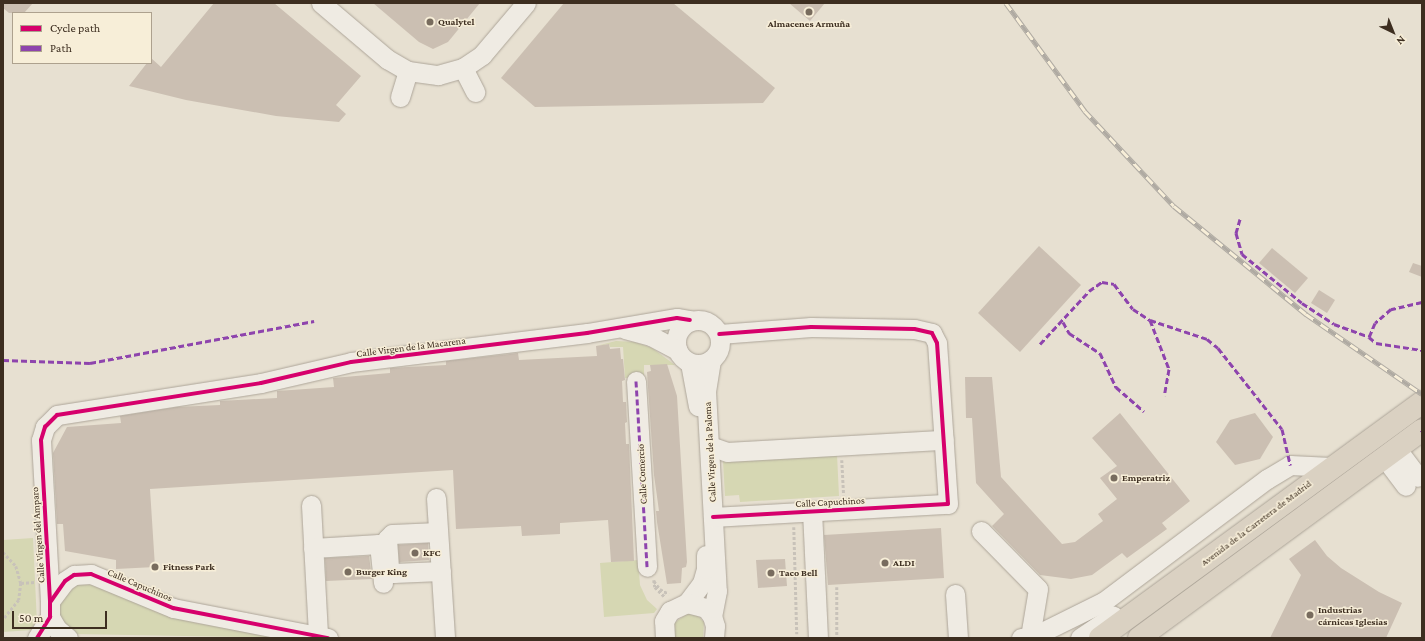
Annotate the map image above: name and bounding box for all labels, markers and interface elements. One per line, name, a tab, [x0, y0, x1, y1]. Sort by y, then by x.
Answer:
marker: Almacenes Armuña	[804, 7, 814, 17]
legend	[12, 12, 152, 64]
north arrow	[1373, 12, 1413, 52]
place label: Qualytel	[438, 16, 474, 28]
marker: Qualytel	[425, 17, 435, 27]
place label: Almacenes Armuña	[768, 18, 850, 30]
text: Cycle path	[50, 21, 100, 35]
text: N	[1394, 34, 1408, 48]
text: Path	[50, 41, 72, 55]
street label: Calle Virgen de la Macarena	[356, 334, 466, 360]
street label: Calle Virgen de la Paloma	[701, 402, 719, 502]
street label: Calle Comercio	[634, 444, 650, 504]
place label: Emperatriz	[1122, 472, 1170, 484]
marker: Emperatriz	[1109, 473, 1119, 483]
street label: Avenida de la Carretera de Madrid	[1198, 478, 1314, 568]
street label: Calle Virgen del Amparo	[29, 487, 47, 583]
street label: Calle Capuchinos	[795, 494, 865, 510]
place label: KFC	[423, 547, 441, 559]
marker: KFC	[410, 548, 420, 558]
place label: ALDI	[893, 557, 915, 569]
marker: ALDI	[880, 558, 890, 568]
place label: Fitness Park	[163, 561, 215, 573]
marker: Fitness Park	[150, 562, 160, 572]
street label: Calle Capuchinos	[106, 566, 174, 604]
place label: Burger King	[356, 566, 407, 578]
marker: Burger King	[343, 567, 353, 577]
place label: Taco Bell	[779, 567, 817, 579]
marker: Taco Bell	[766, 568, 776, 578]
scale bar	[14, 603, 109, 629]
place label: Industrias cárnicas Iglesias	[1318, 603, 1387, 626]
marker: Industrias cárnicas Iglesias	[1305, 610, 1315, 620]
text: 50 m	[19, 611, 43, 625]

